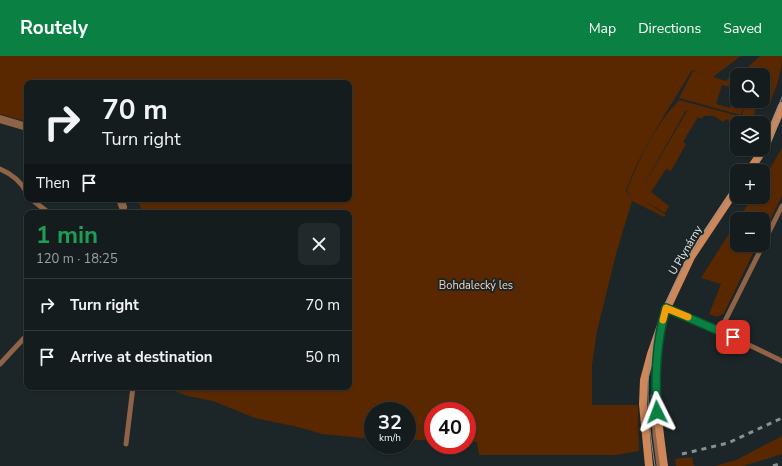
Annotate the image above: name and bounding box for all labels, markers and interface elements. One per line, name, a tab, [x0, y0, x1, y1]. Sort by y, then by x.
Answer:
text: Routely	[20, 15, 88, 41]
text: Map	[589, 19, 616, 38]
text: Directions	[638, 19, 701, 38]
text: Saved	[723, 19, 762, 38]
map controls	[730, 68, 770, 252]
button: search	[730, 68, 770, 108]
text: 70 m	[102, 91, 168, 129]
icon: right	[36, 96, 88, 148]
button: layers	[730, 116, 770, 156]
text: Turn right	[102, 127, 181, 151]
button: +	[730, 164, 770, 204]
icon: arrive	[78, 172, 100, 194]
text: Then	[36, 173, 70, 193]
button: −	[730, 212, 770, 252]
text: 1 min	[36, 219, 98, 251]
button: close	[298, 223, 340, 265]
street label: U Plynárny	[665, 223, 706, 278]
text: 120 m · 18:25	[36, 250, 118, 268]
park label: Bohdalecký les	[439, 278, 513, 293]
icon: right	[36, 294, 58, 316]
text: Turn right	[70, 295, 139, 315]
text: 70 m	[305, 295, 340, 315]
pin	[716, 320, 750, 354]
icon: arrive	[722, 326, 744, 348]
icon: arrive	[36, 346, 58, 368]
text: Arrive at destination	[70, 347, 213, 367]
text: 50 m	[305, 347, 340, 367]
position arrow	[636, 391, 678, 433]
speed limit sign: 40	[424, 402, 476, 454]
text: 32	[378, 409, 402, 436]
text: km/h	[379, 431, 401, 445]

